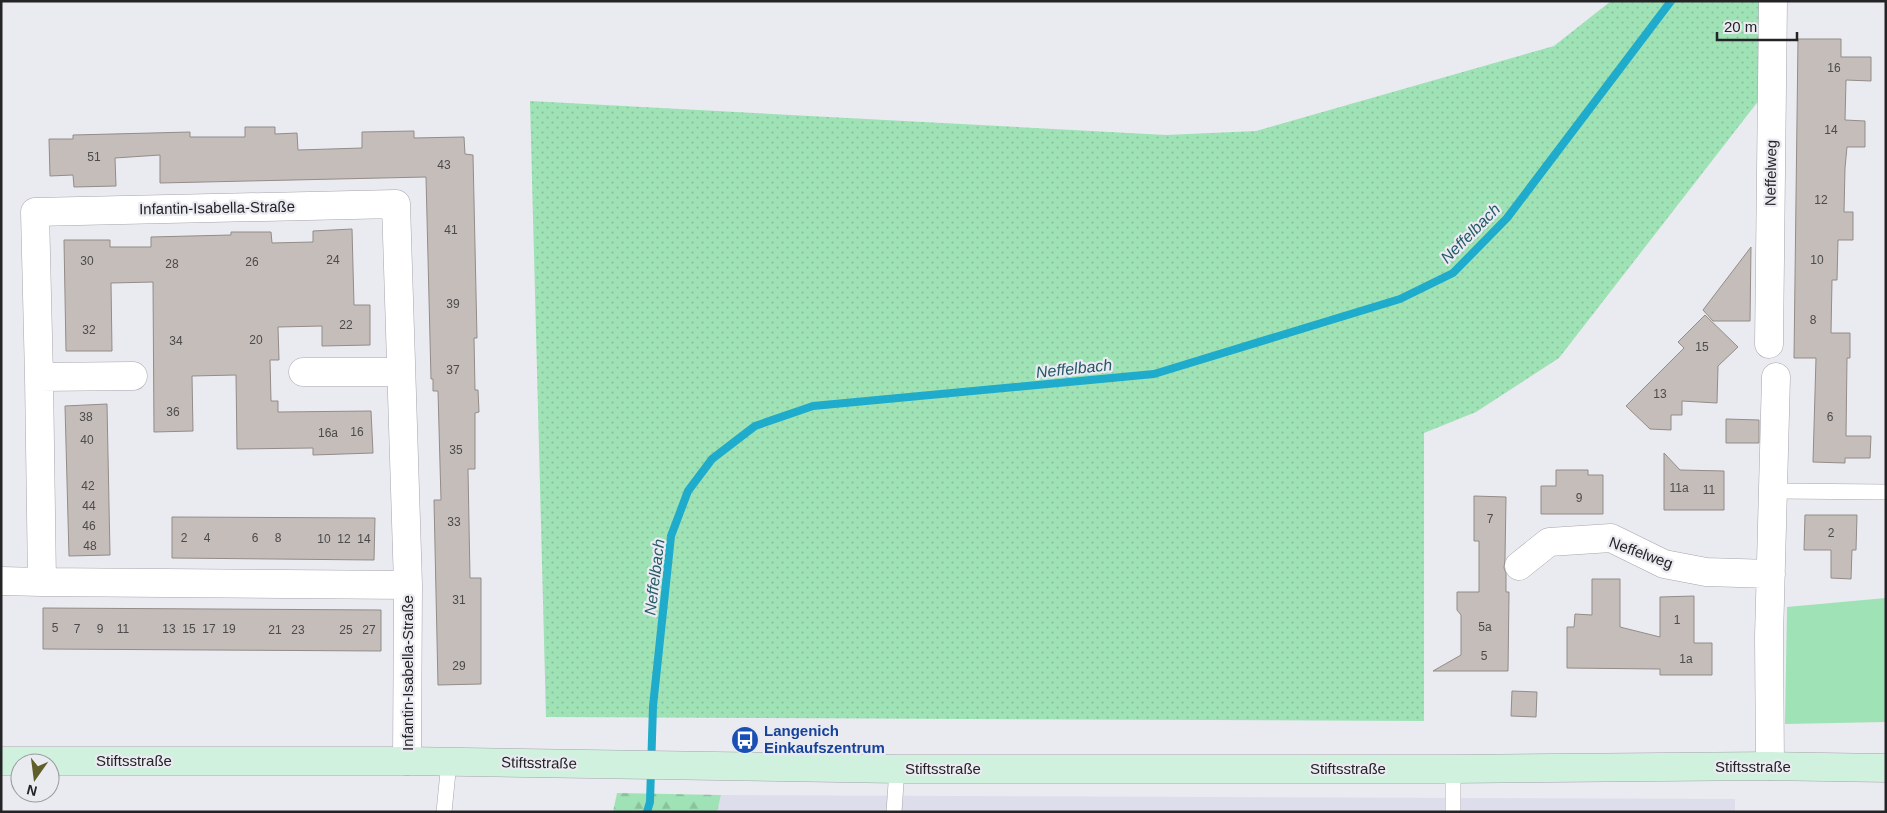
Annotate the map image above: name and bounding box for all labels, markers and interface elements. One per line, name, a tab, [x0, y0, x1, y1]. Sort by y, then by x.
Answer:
scale bar	[1717, 10, 1797, 42]
text: 20 m	[1724, 18, 1757, 35]
house number: 16	[1827, 61, 1841, 75]
house number: 14	[1824, 123, 1838, 137]
street label: Neffelweg	[1761, 140, 1780, 206]
house number: 51	[87, 150, 101, 164]
house number: 43	[437, 158, 451, 172]
house number: 12	[1814, 193, 1828, 207]
street label: Infantin-Isabella-Straße	[139, 198, 295, 217]
water label: Neffelbach	[1437, 200, 1503, 266]
house number: 41	[444, 223, 458, 237]
house number: 24	[326, 253, 340, 267]
house number: 10	[1810, 253, 1824, 267]
house number: 30	[80, 254, 94, 268]
house number: 26	[245, 255, 259, 269]
house number: 28	[165, 257, 179, 271]
house number: 39	[446, 297, 460, 311]
house number: 8	[1810, 313, 1817, 327]
house number: 22	[339, 318, 353, 332]
house number: 32	[82, 323, 96, 337]
house number: 20	[249, 333, 263, 347]
house number: 34	[169, 334, 183, 348]
house number: 15	[1695, 340, 1709, 354]
water label: Neffelbach	[1035, 356, 1113, 381]
house number: 37	[446, 363, 460, 377]
house number: 13	[1653, 387, 1667, 401]
house number: 36	[166, 405, 180, 419]
house number: 38	[79, 410, 93, 424]
house number: 6	[1827, 410, 1834, 424]
house number: 16	[350, 425, 364, 439]
house number: 16a	[318, 426, 338, 440]
house number: 40	[80, 433, 94, 447]
house number: 35	[449, 443, 463, 457]
house number: 42	[81, 479, 95, 493]
house number: 11a	[1669, 481, 1689, 495]
house number: 11	[1703, 483, 1716, 497]
house number: 9	[1576, 491, 1583, 505]
house number: 44	[82, 499, 96, 513]
house number: 7	[1487, 512, 1494, 526]
house number: 33	[447, 515, 461, 529]
house number: 46	[82, 519, 96, 533]
house number: 2	[1828, 526, 1835, 540]
house number: 2	[181, 531, 188, 545]
house number: 4	[204, 531, 211, 545]
house number: 6	[252, 531, 259, 545]
house number: 8	[275, 531, 282, 545]
house number: 10	[317, 532, 331, 546]
house number: 12	[337, 532, 351, 546]
house number: 14	[357, 532, 371, 546]
street label: Neffelweg	[1607, 533, 1675, 572]
water label: Neffelbach	[641, 538, 668, 616]
house number: 48	[83, 539, 97, 553]
house number: 31	[452, 593, 466, 607]
street label: Infantin-Isabella-Straße	[399, 595, 416, 751]
house number: 1	[1674, 613, 1681, 627]
house number: 5a	[1478, 620, 1492, 634]
house number: 5	[52, 621, 59, 635]
house number: 7	[74, 622, 81, 636]
house number: 9	[97, 622, 104, 636]
house number: 11	[117, 622, 130, 636]
house number: 13	[162, 622, 176, 636]
house number: 15	[182, 622, 196, 636]
house number: 17	[202, 622, 216, 636]
house number: 19	[222, 622, 236, 636]
house number: 21	[268, 623, 282, 637]
house number: 23	[291, 623, 305, 637]
house number: 25	[339, 623, 353, 637]
house number: 27	[362, 623, 376, 637]
house number: 5	[1481, 649, 1488, 663]
house number: 1a	[1679, 652, 1693, 666]
house number: 29	[452, 659, 466, 673]
place label: Langenich Einkaufszentrum	[764, 722, 885, 756]
bus stop icon: Langenich Einkaufszentrum	[730, 725, 760, 755]
street label: Stiftsstraße	[96, 752, 172, 769]
north arrow	[10, 753, 60, 803]
street label: Stiftsstraße	[501, 753, 577, 772]
street label: Stiftsstraße	[1715, 758, 1791, 775]
street label: Stiftsstraße	[905, 760, 981, 777]
street label: Stiftsstraße	[1310, 760, 1386, 777]
text: N	[25, 782, 39, 800]

